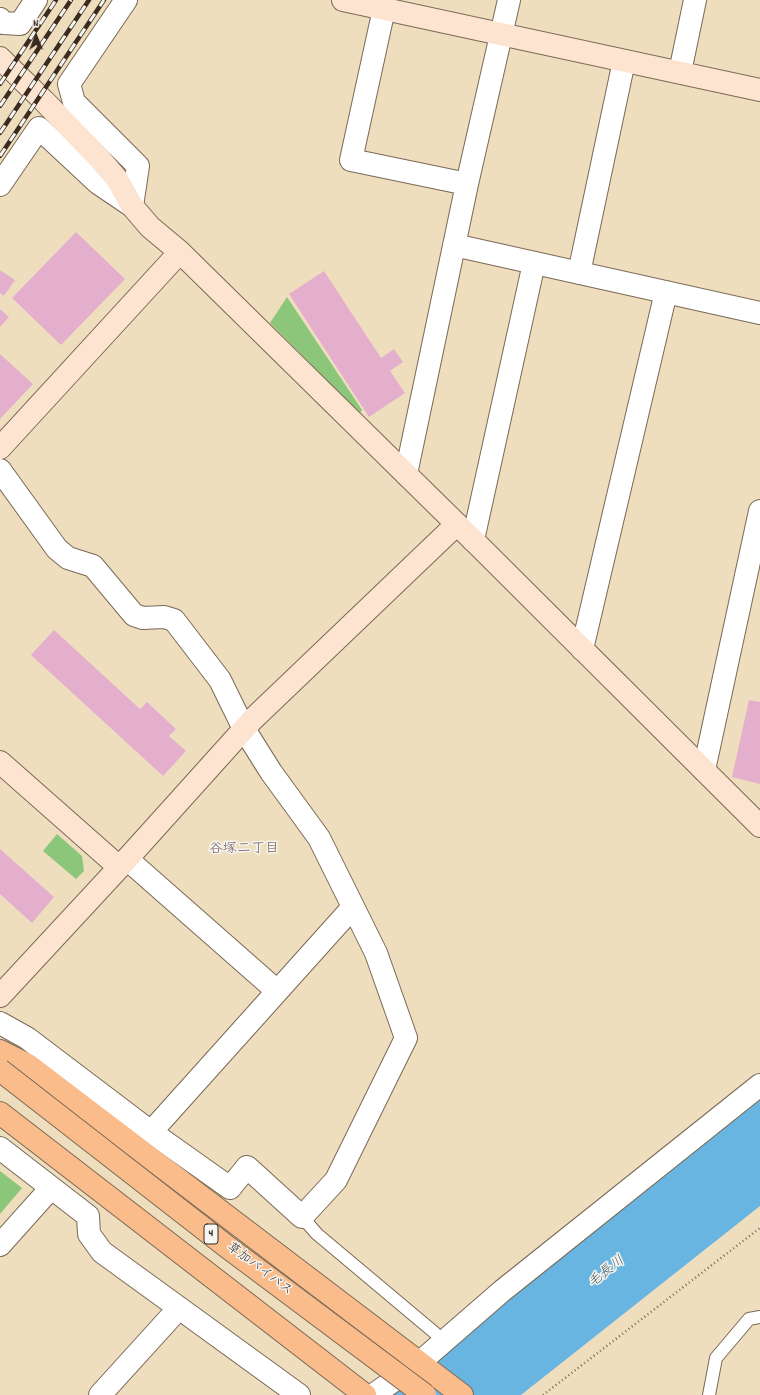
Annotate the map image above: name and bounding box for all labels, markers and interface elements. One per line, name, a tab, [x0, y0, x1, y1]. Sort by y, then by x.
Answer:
north arrow	[16, 16, 56, 56]
text: N	[33, 16, 39, 32]
district label: 谷塚二丁目	[209, 842, 279, 858]
road number: 4	[204, 1224, 218, 1244]
street label: 草加バイパス	[223, 1240, 295, 1300]
water label: 毛長川	[585, 1253, 629, 1293]

